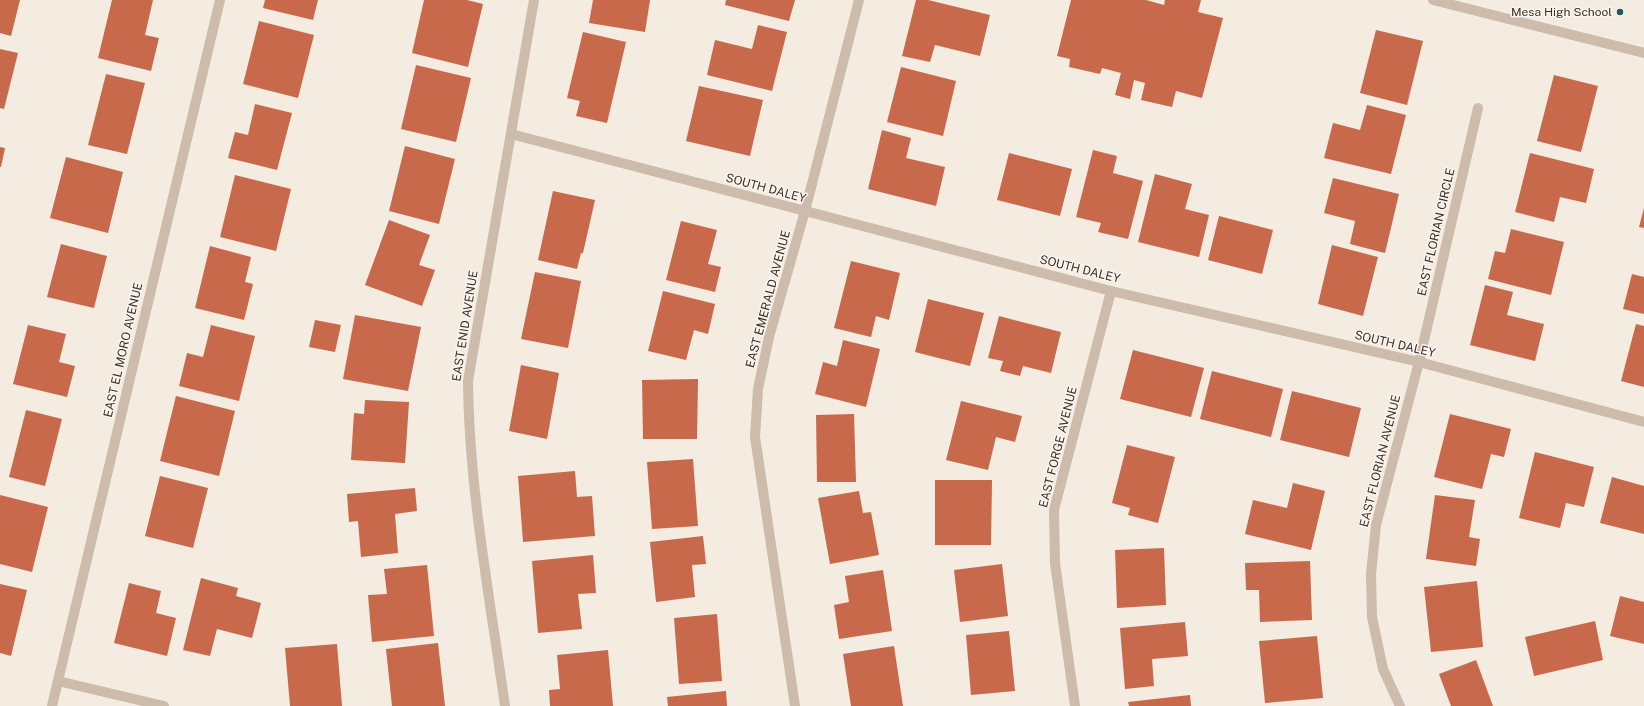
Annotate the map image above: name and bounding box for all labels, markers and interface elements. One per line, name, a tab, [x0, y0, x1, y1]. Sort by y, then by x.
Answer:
place label: Mesa High School	[1511, 5, 1612, 19]
marker: Mesa High School	[1615, 7, 1625, 17]
street label: EAST FLORIAN CIRCLE	[1414, 167, 1458, 297]
street label: SOUTH DALEY	[724, 171, 808, 206]
street label: EAST EMERALD AVENUE	[743, 229, 793, 369]
street label: SOUTH DALEY	[1038, 252, 1122, 286]
street label: EAST ENID AVENUE	[449, 269, 481, 383]
street label: EAST EL MORO AVENUE	[101, 281, 145, 419]
street label: SOUTH DALEY	[1353, 328, 1437, 360]
street label: EAST FORGE AVENUE	[1036, 385, 1080, 509]
street label: EAST FLORIAN AVENUE	[1357, 393, 1403, 529]

